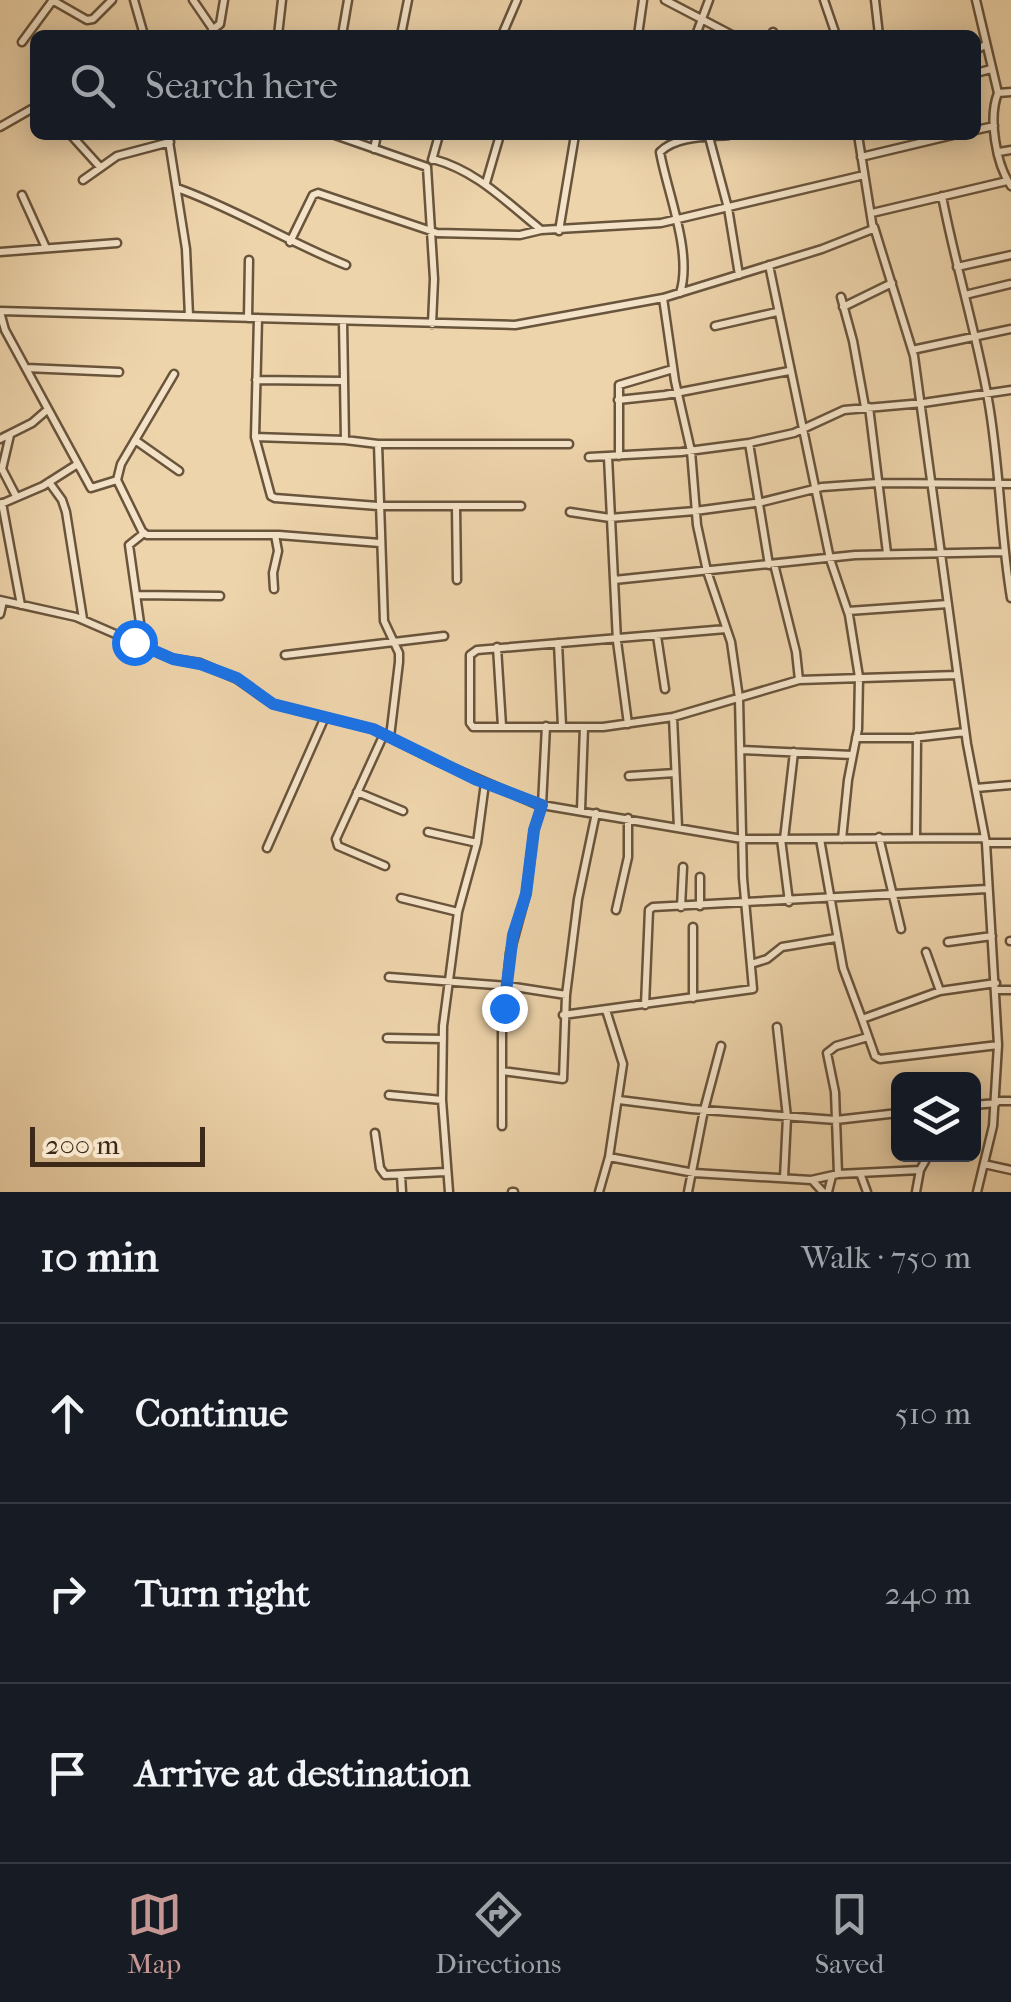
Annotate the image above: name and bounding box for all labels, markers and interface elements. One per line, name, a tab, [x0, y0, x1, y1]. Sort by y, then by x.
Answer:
search box	[30, 30, 981, 140]
icon: search	[65, 58, 120, 113]
text: Search here	[145, 63, 338, 108]
route start	[112, 620, 158, 666]
route end	[482, 986, 528, 1032]
map controls	[891, 1072, 981, 1162]
button: layers	[891, 1072, 981, 1162]
scale bar	[30, 1122, 205, 1166]
text: 200 m	[45, 1128, 120, 1161]
text: 10 min	[40, 1233, 159, 1282]
text: Walk · 750 m	[801, 1239, 971, 1276]
icon: ahead	[40, 1386, 95, 1441]
text: Continue	[135, 1391, 288, 1436]
text: 510 m	[895, 1395, 971, 1432]
icon: right	[40, 1566, 95, 1621]
text: Turn right	[135, 1571, 310, 1616]
text: 240 m	[885, 1575, 971, 1612]
icon: arrive	[40, 1746, 95, 1801]
text: Arrive at destination	[135, 1751, 471, 1796]
tab: Map	[127, 1887, 182, 1980]
tab: Directions	[435, 1887, 561, 1980]
tab: Saved	[815, 1887, 884, 1980]

